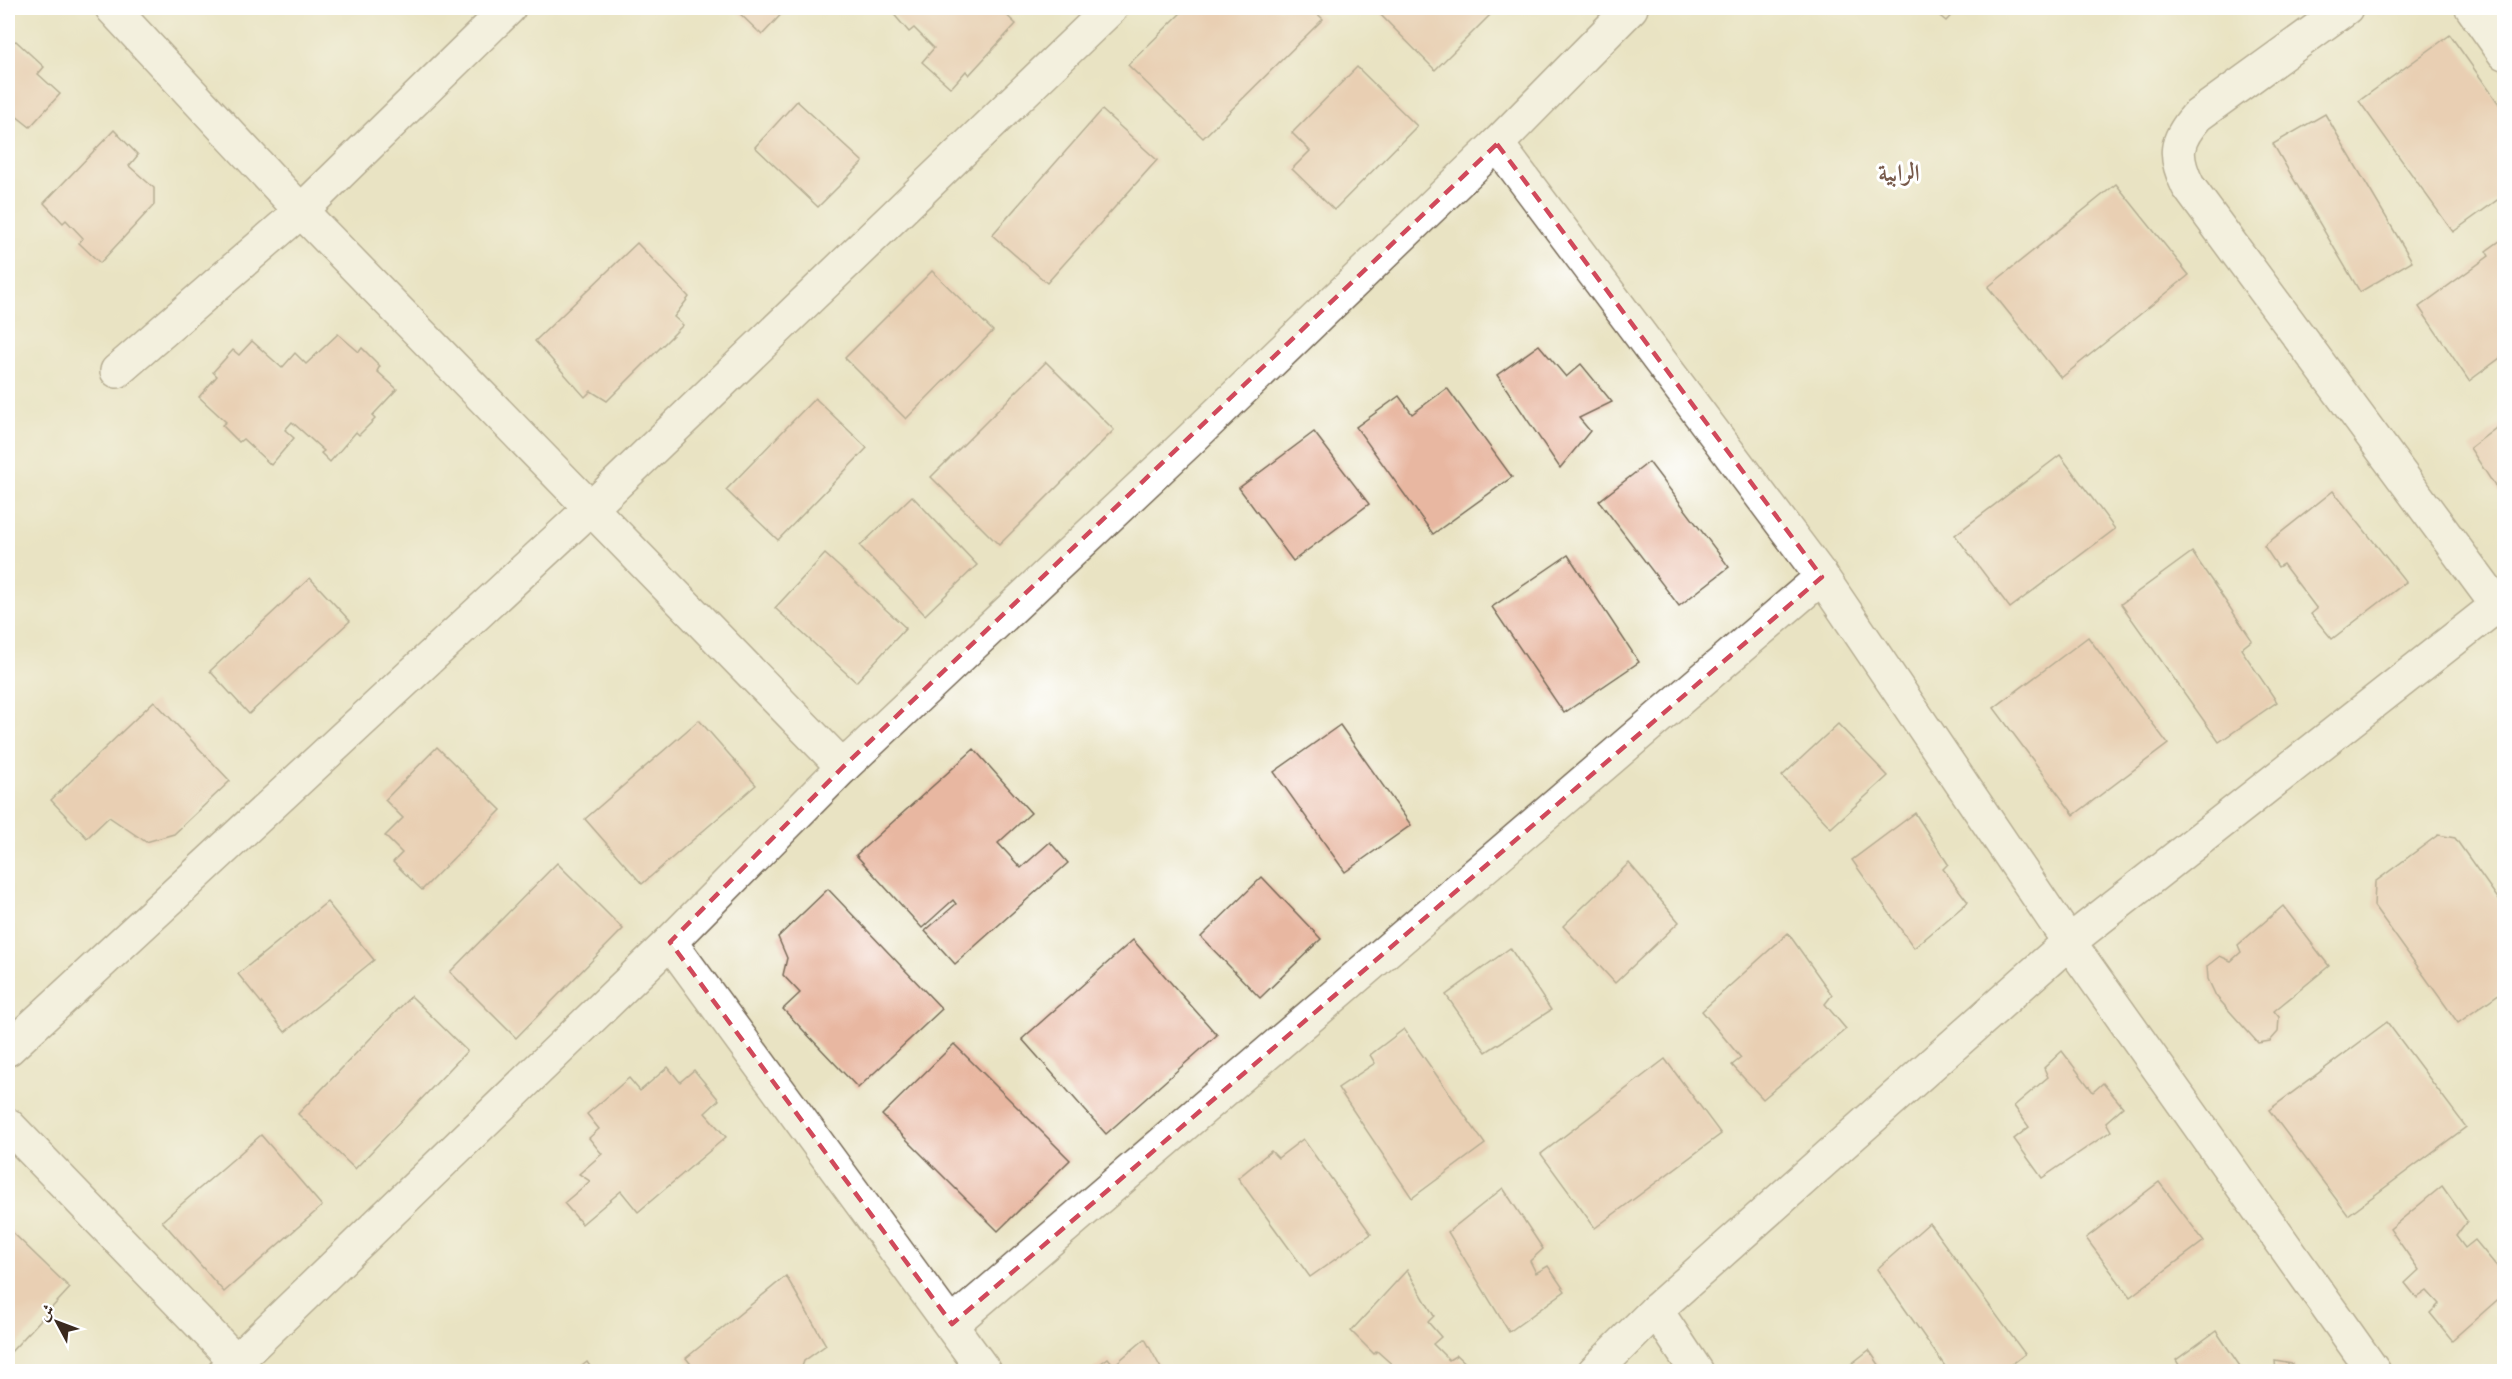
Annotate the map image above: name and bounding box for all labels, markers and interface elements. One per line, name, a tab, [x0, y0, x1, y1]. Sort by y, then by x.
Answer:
district label: الرابية	[1878, 157, 1920, 190]
north arrow	[27, 1292, 87, 1352]
text: ش	[33, 1300, 60, 1326]

